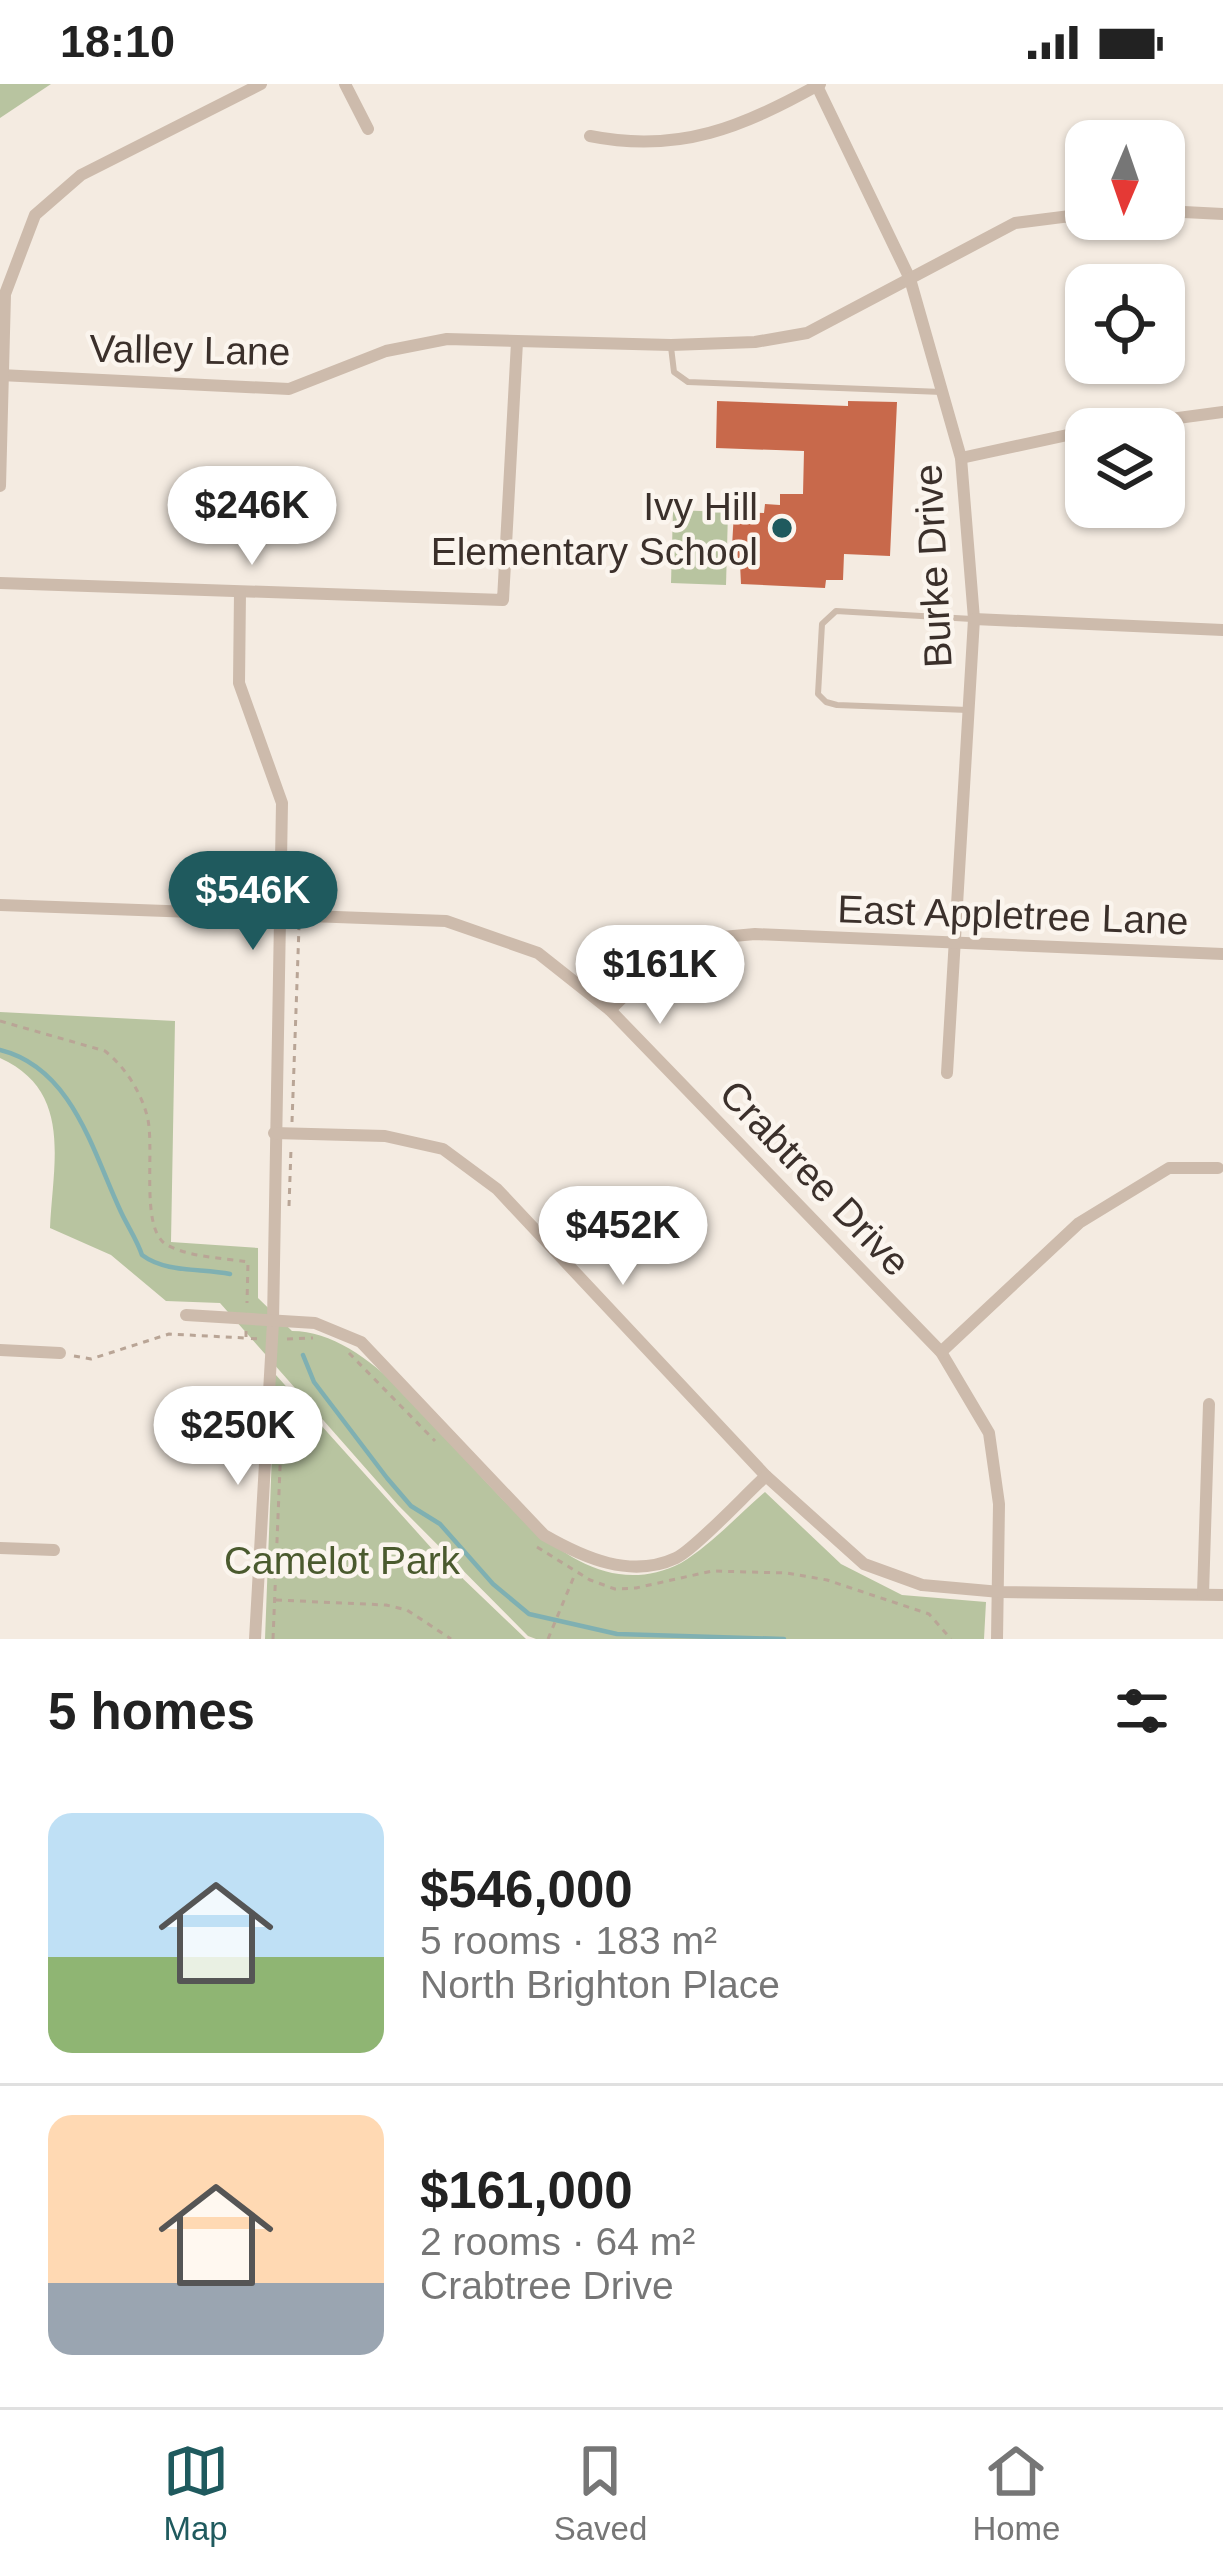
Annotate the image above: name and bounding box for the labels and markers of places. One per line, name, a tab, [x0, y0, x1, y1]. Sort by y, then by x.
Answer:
pin: $246K	[168, 466, 336, 568]
place label: Ivy Hill Elementary School	[431, 485, 758, 573]
marker: Ivy Hill Elementary School	[769, 515, 795, 541]
pin: $546K	[169, 851, 337, 953]
pin: $161K	[576, 925, 744, 1027]
pin: $452K	[539, 1186, 707, 1288]
pin: $250K	[154, 1386, 322, 1488]

